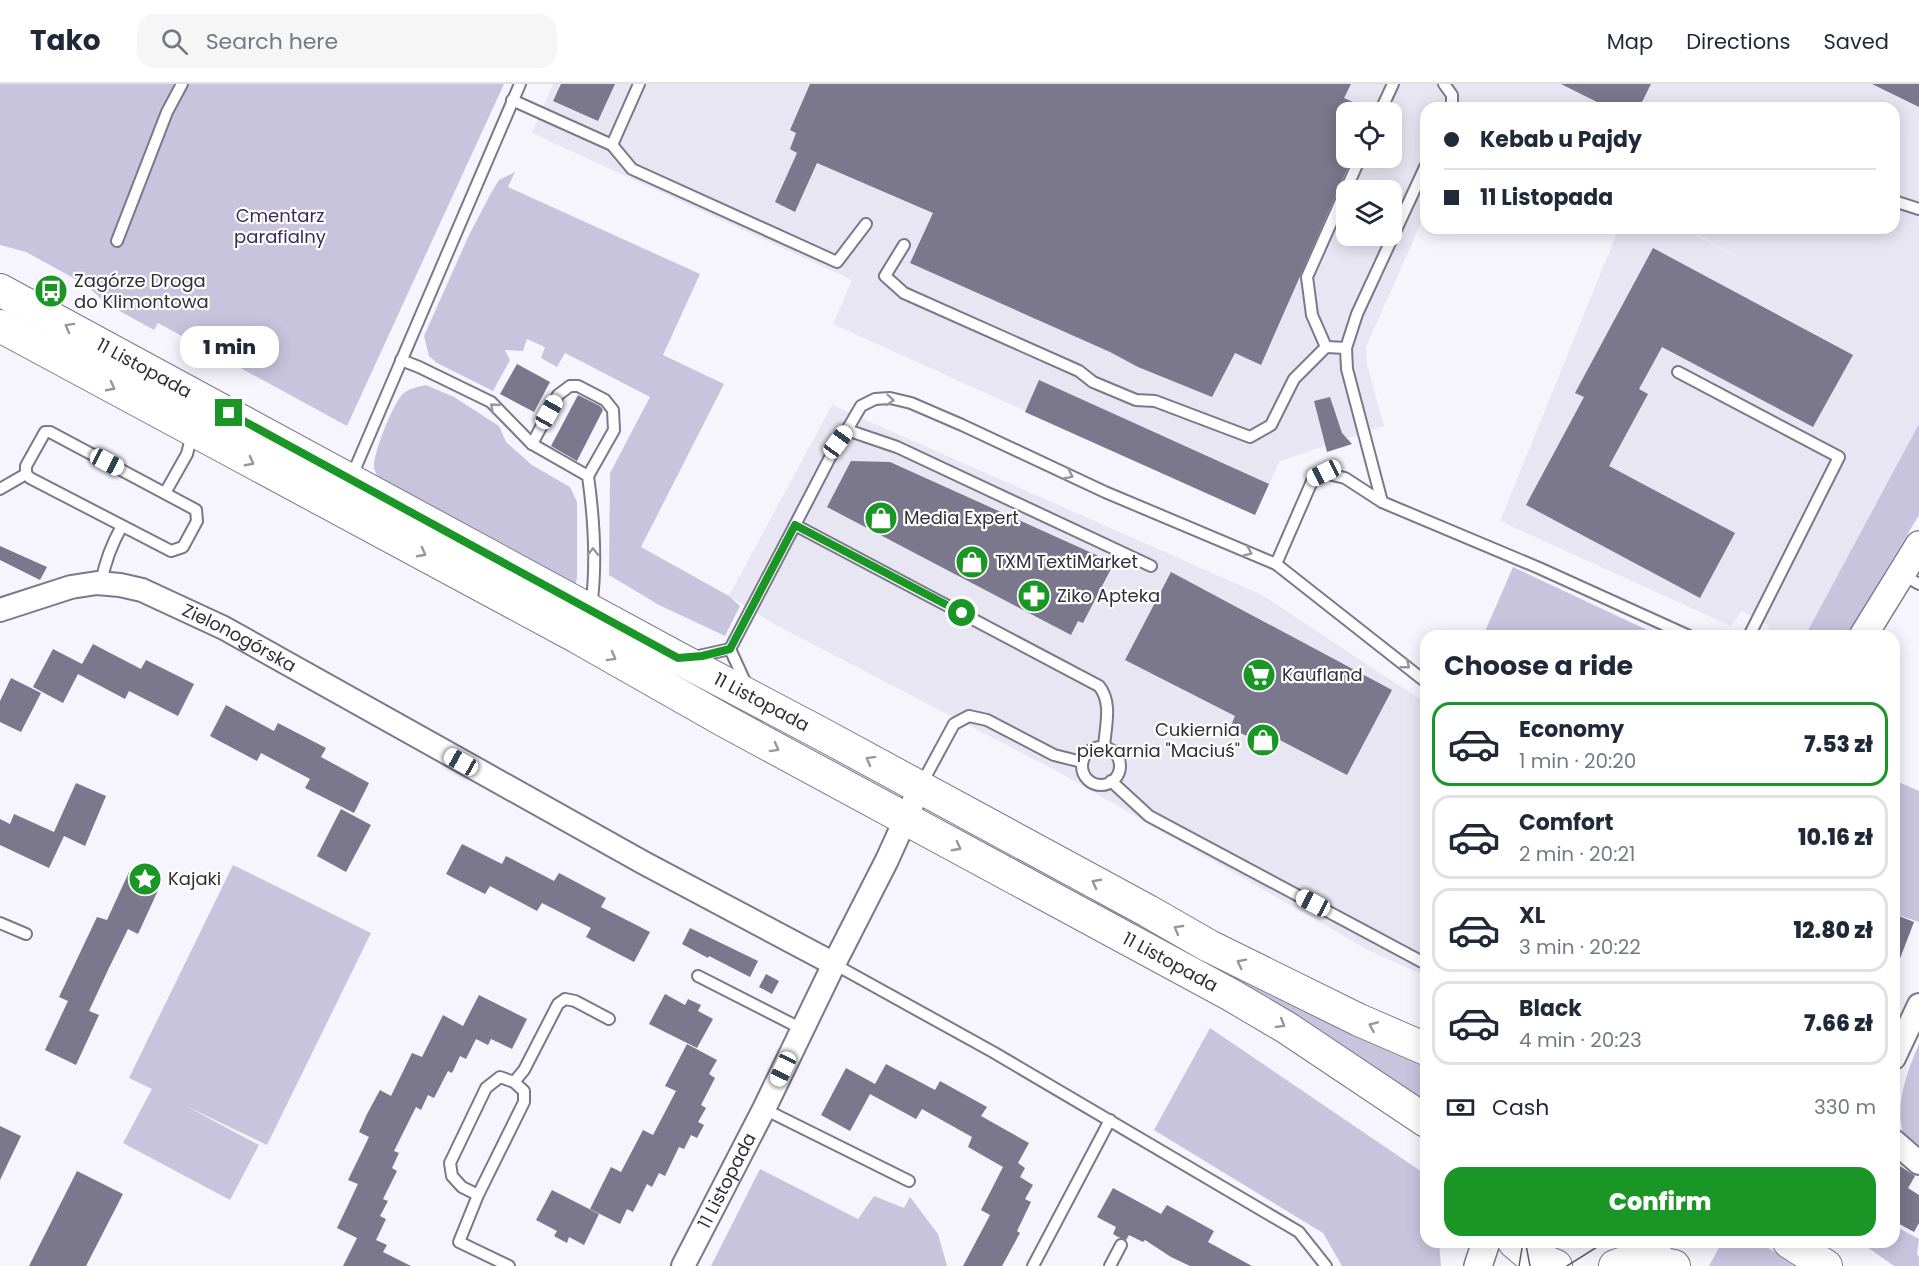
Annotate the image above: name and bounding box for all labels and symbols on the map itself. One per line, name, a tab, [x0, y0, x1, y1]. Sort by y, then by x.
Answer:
park label: Cmentarz parafialny	[234, 203, 326, 249]
place label: Zagórze Droga do Klimontowa	[74, 268, 209, 314]
bus stop icon: Zagórze Droga do Klimontowa	[33, 273, 69, 309]
one-way arrow	[65, 323, 75, 334]
callout: 1 min	[180, 326, 278, 368]
street label: 11 Listopada	[92, 332, 196, 404]
one-way arrow	[105, 380, 115, 391]
car	[532, 392, 566, 432]
one-way arrow	[885, 393, 895, 406]
route end	[215, 399, 242, 426]
one-way arrow	[490, 403, 501, 414]
car	[820, 422, 856, 462]
car	[87, 446, 127, 478]
one-way arrow	[244, 454, 255, 466]
car	[1304, 457, 1344, 489]
one-way arrow	[1062, 468, 1073, 480]
shop icon: Media Expert	[863, 500, 899, 536]
place label: Media Expert	[904, 505, 1019, 530]
shop icon: TXM TextiMarket	[954, 544, 990, 580]
one-way arrow	[1242, 545, 1253, 557]
one-way arrow	[416, 546, 427, 557]
one-way arrow	[587, 548, 599, 557]
place label: TXM TextiMarket	[995, 549, 1138, 574]
pharmacy icon: Ziko Apteka	[1016, 578, 1052, 614]
place label: Ziko Apteka	[1057, 583, 1160, 608]
street label: Zielonogórska	[178, 597, 301, 678]
route start	[948, 599, 975, 626]
one-way arrow	[606, 650, 616, 661]
supermarket icon: Kaufland	[1241, 657, 1277, 693]
one-way arrow	[1399, 658, 1410, 669]
place label: Kaufland	[1282, 662, 1363, 687]
street label: 11 Listopada	[710, 666, 814, 737]
place label: Cukiernia piekarnia "Maciuś"	[1077, 717, 1240, 763]
shop icon: Cukiernia piekarnia "Maciuś"	[1245, 722, 1281, 758]
one-way arrow	[769, 741, 779, 752]
car	[441, 745, 481, 779]
one-way arrow	[866, 756, 876, 767]
one-way arrow	[951, 840, 962, 851]
place icon: Kajaki	[127, 861, 163, 897]
place label: Kajaki	[168, 866, 221, 891]
one-way arrow	[1092, 879, 1102, 890]
car	[1293, 887, 1333, 919]
one-way arrow	[1174, 924, 1184, 936]
street label: 11 Listopada	[1118, 926, 1222, 998]
one-way arrow	[1236, 958, 1247, 970]
one-way arrow	[1275, 1017, 1285, 1029]
one-way arrow	[1368, 1021, 1379, 1033]
car	[767, 1049, 799, 1089]
street label: 11 Listopada	[691, 1128, 762, 1233]

